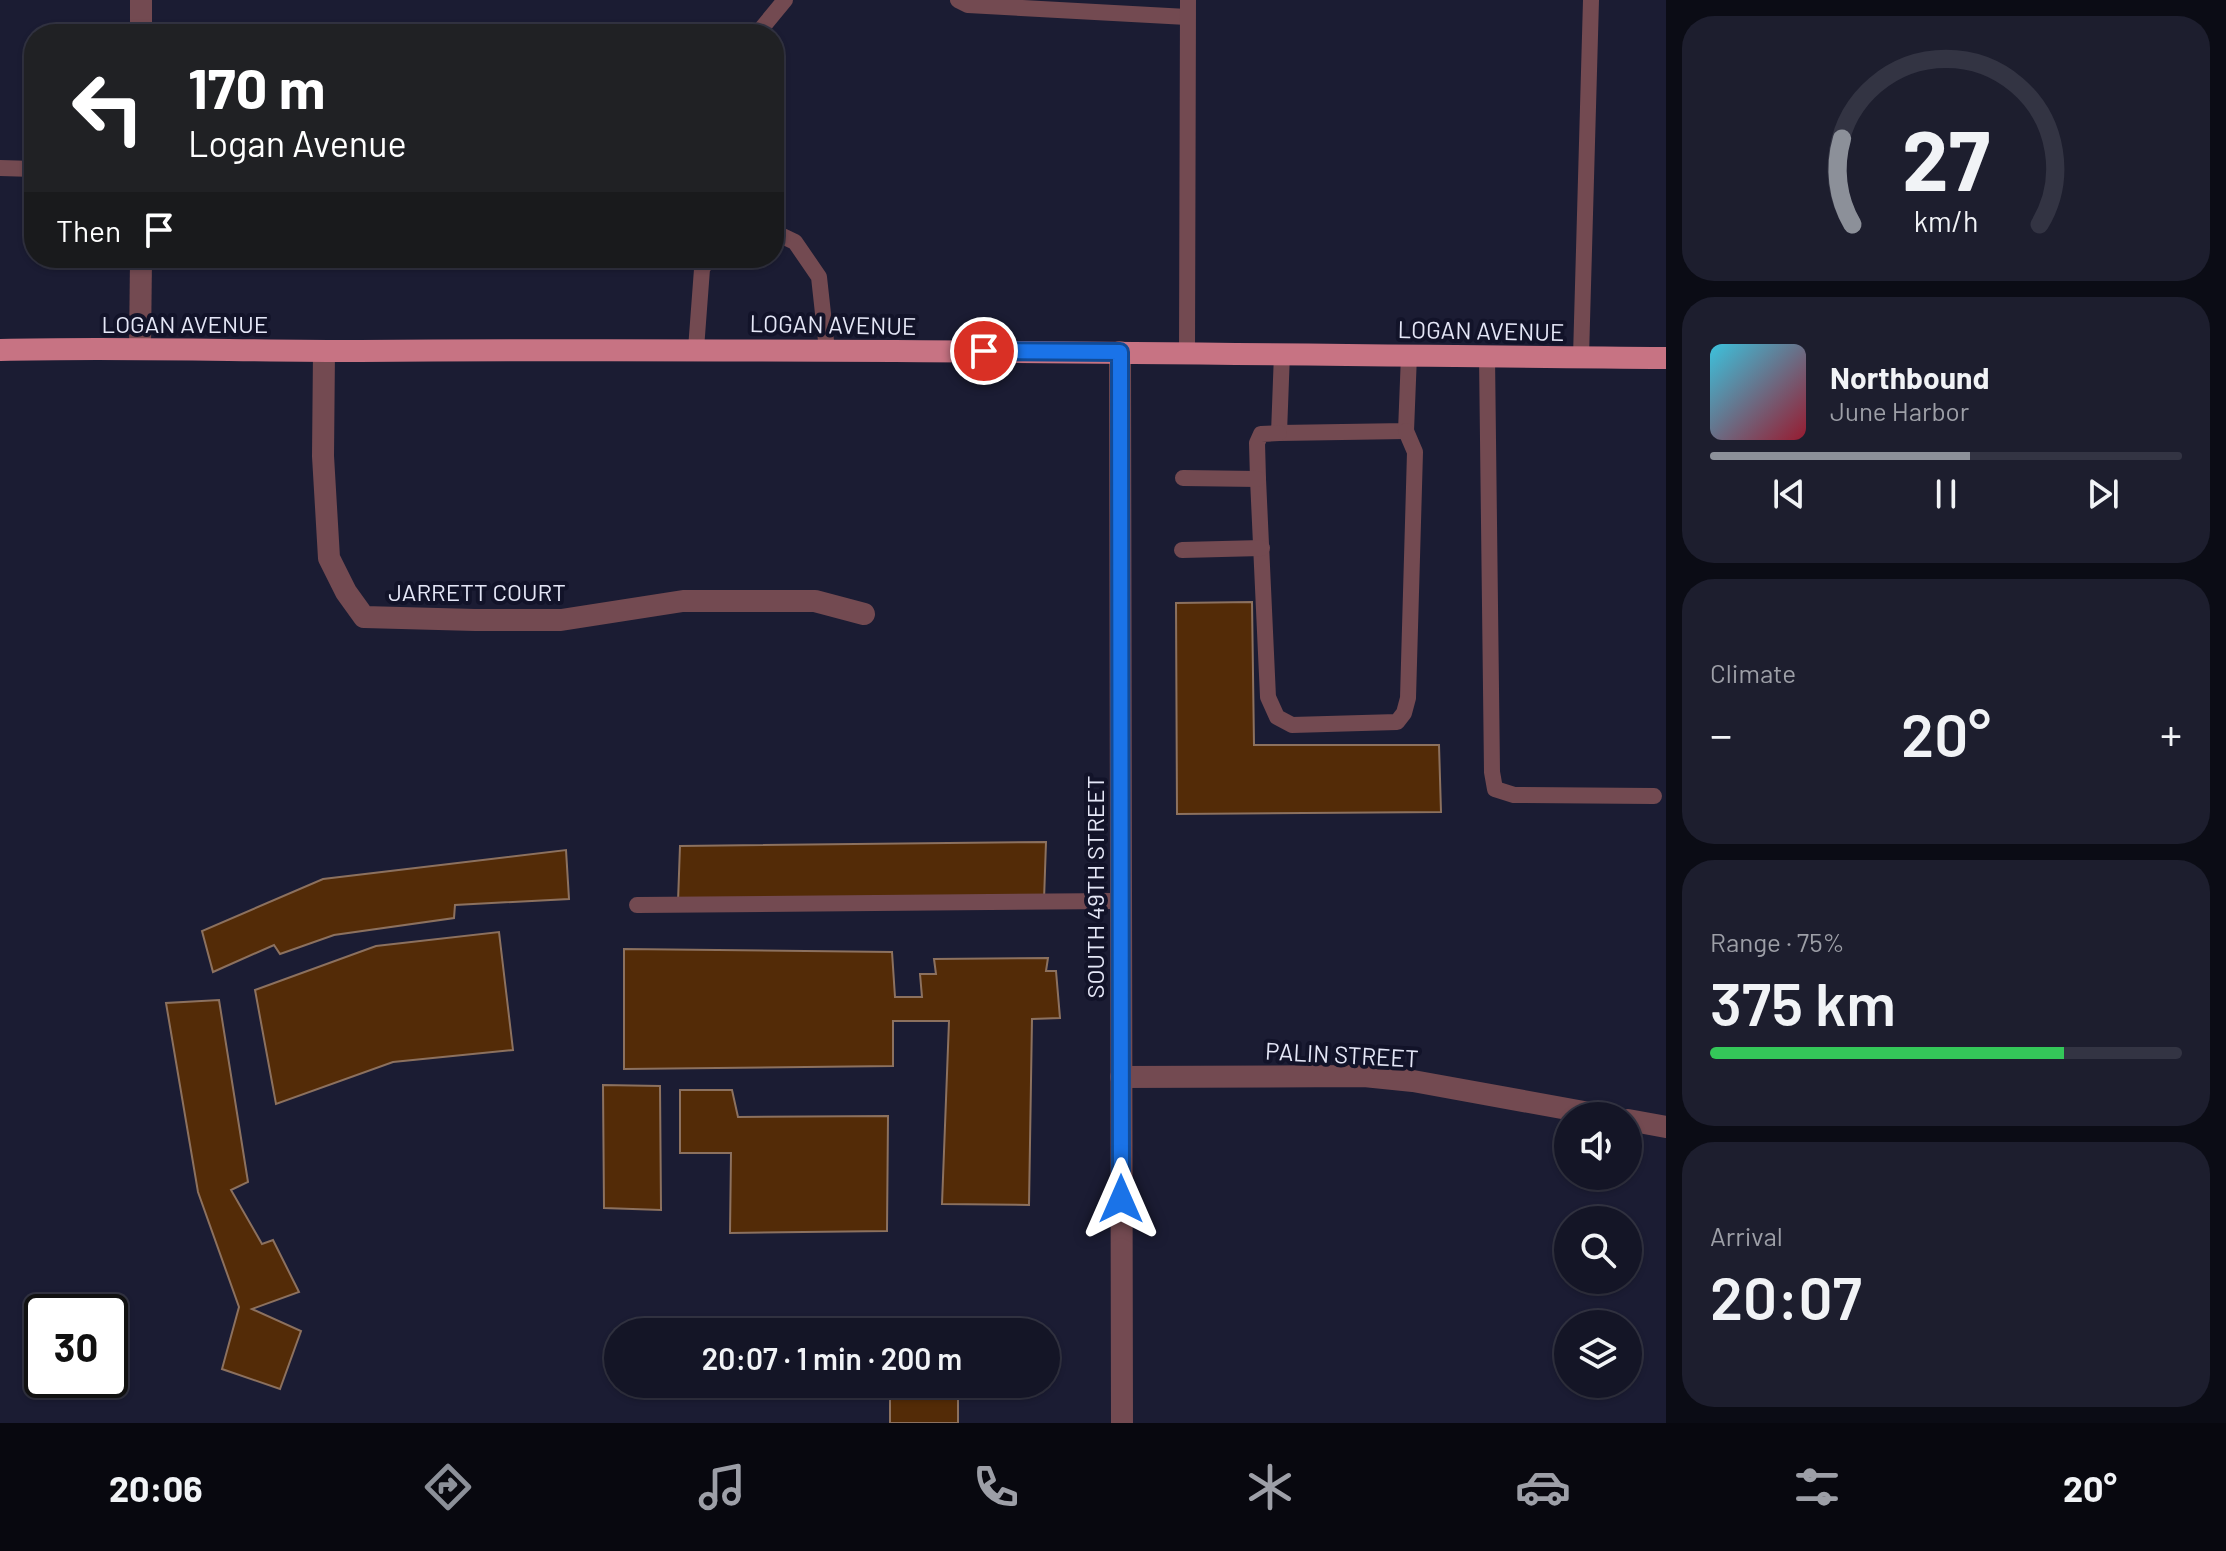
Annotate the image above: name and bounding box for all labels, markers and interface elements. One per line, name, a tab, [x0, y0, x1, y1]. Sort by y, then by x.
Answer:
text: 170 m	[188, 53, 325, 120]
icon: left	[56, 56, 160, 160]
text: 27	[1902, 107, 1990, 207]
text: Logan Avenue	[188, 121, 407, 164]
text: km/h	[1914, 203, 1978, 238]
icon: arrive	[137, 208, 181, 252]
text: Then	[56, 212, 121, 248]
street label: LOGAN AVENUE	[749, 308, 917, 340]
street label: LOGAN AVENUE	[102, 309, 268, 338]
street label: LOGAN AVENUE	[1397, 314, 1565, 346]
pin	[950, 317, 1018, 385]
icon: arrive	[962, 329, 1006, 373]
text: Northbound	[1830, 359, 1989, 395]
text: June Harbor	[1830, 395, 1969, 426]
icon: previous	[1767, 472, 1811, 516]
icon: pause	[1924, 472, 1968, 516]
icon: next	[2081, 472, 2125, 516]
street label: JARRETT COURT	[388, 577, 566, 606]
text: Climate	[1710, 657, 1796, 688]
text: 20°	[1901, 697, 1991, 769]
text: −	[1710, 707, 1732, 760]
text: +	[2160, 707, 2182, 760]
street label: SOUTH 49TH STREET	[1080, 775, 1109, 999]
text: Range · 75%	[1710, 926, 1845, 957]
text: 375 km	[1710, 966, 1896, 1038]
street label: PALIN STREET	[1265, 1035, 1419, 1073]
map controls	[1554, 1102, 1642, 1398]
button: sound	[1554, 1102, 1642, 1190]
position arrow	[1079, 1157, 1163, 1241]
button: search	[1554, 1206, 1642, 1294]
text: Arrival	[1710, 1220, 1783, 1251]
text: 20:07	[1710, 1260, 1862, 1332]
speed limit sign: 30	[24, 1294, 128, 1398]
button: layers	[1554, 1310, 1642, 1398]
text: 20:07 · 1 min · 200 m	[702, 1340, 962, 1376]
icon: directions	[420, 1459, 476, 1515]
icon: music	[694, 1459, 750, 1515]
icon: phone	[968, 1459, 1024, 1515]
icon: climate	[1242, 1459, 1298, 1515]
icon: car	[1515, 1459, 1571, 1515]
icon: filters	[1789, 1459, 1845, 1515]
text: 20:06	[109, 1466, 203, 1509]
text: 20°	[2063, 1466, 2117, 1509]

